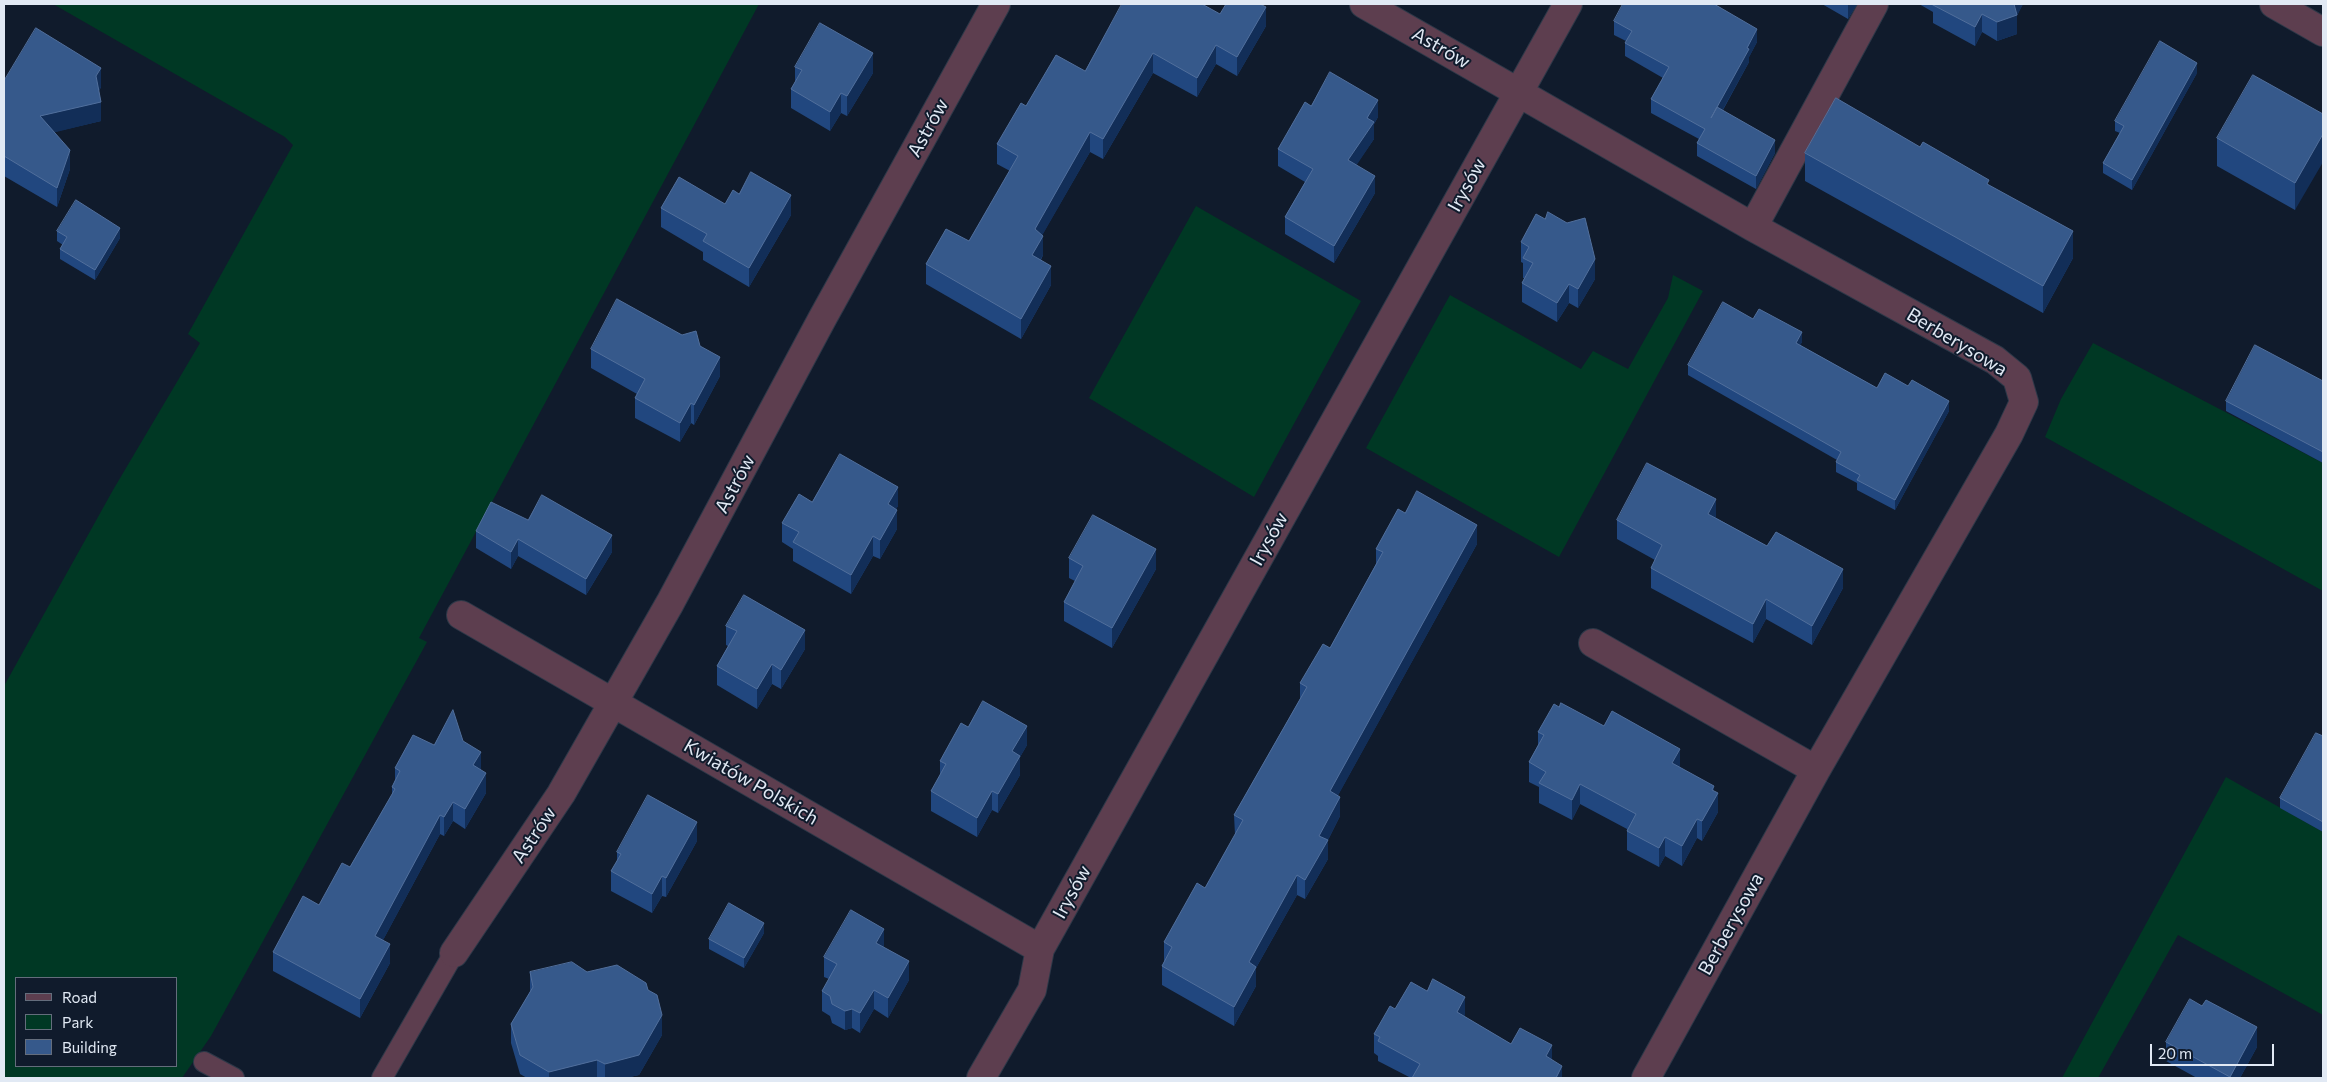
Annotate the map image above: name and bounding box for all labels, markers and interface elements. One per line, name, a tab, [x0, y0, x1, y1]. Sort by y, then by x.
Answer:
street label: Astrów	[1408, 22, 1474, 74]
street label: Astrów	[903, 95, 953, 161]
street label: Irysów	[1443, 154, 1491, 216]
street label: Berberysowa	[1903, 303, 2011, 381]
street label: Astrów	[710, 451, 760, 517]
street label: Irysów	[1245, 508, 1293, 570]
street label: Kwiatów Polskich	[680, 734, 822, 830]
street label: Astrów	[507, 803, 561, 867]
street label: Irysów	[1048, 861, 1096, 923]
street label: Berberysowa	[1694, 869, 1768, 979]
legend	[15, 977, 178, 1067]
text: Road	[62, 988, 97, 1006]
text: Park	[62, 1013, 93, 1031]
scale bar	[2152, 1034, 2276, 1066]
text: Building	[62, 1038, 117, 1056]
text: 20 m	[2158, 1044, 2192, 1062]

